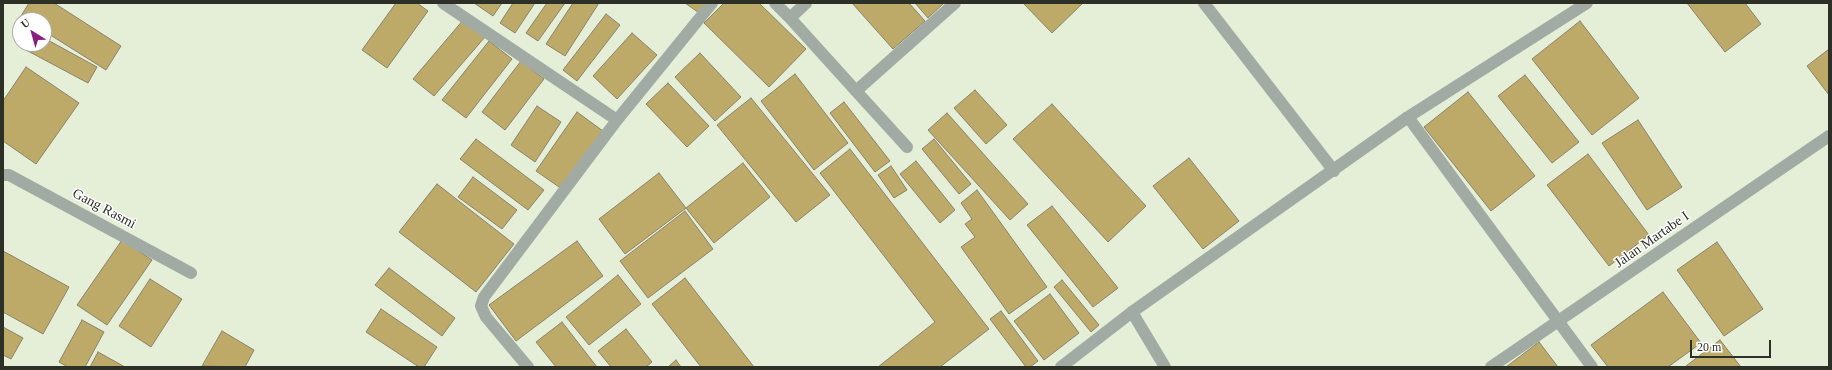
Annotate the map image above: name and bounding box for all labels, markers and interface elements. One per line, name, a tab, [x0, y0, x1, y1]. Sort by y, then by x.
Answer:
north arrow	[12, 12, 52, 52]
text: U	[19, 16, 32, 30]
street label: Gang Rasmi	[69, 185, 139, 233]
street label: Jalan Martabe I	[1612, 208, 1692, 272]
scale bar	[1692, 332, 1773, 358]
text: 20 m	[1697, 340, 1721, 354]

